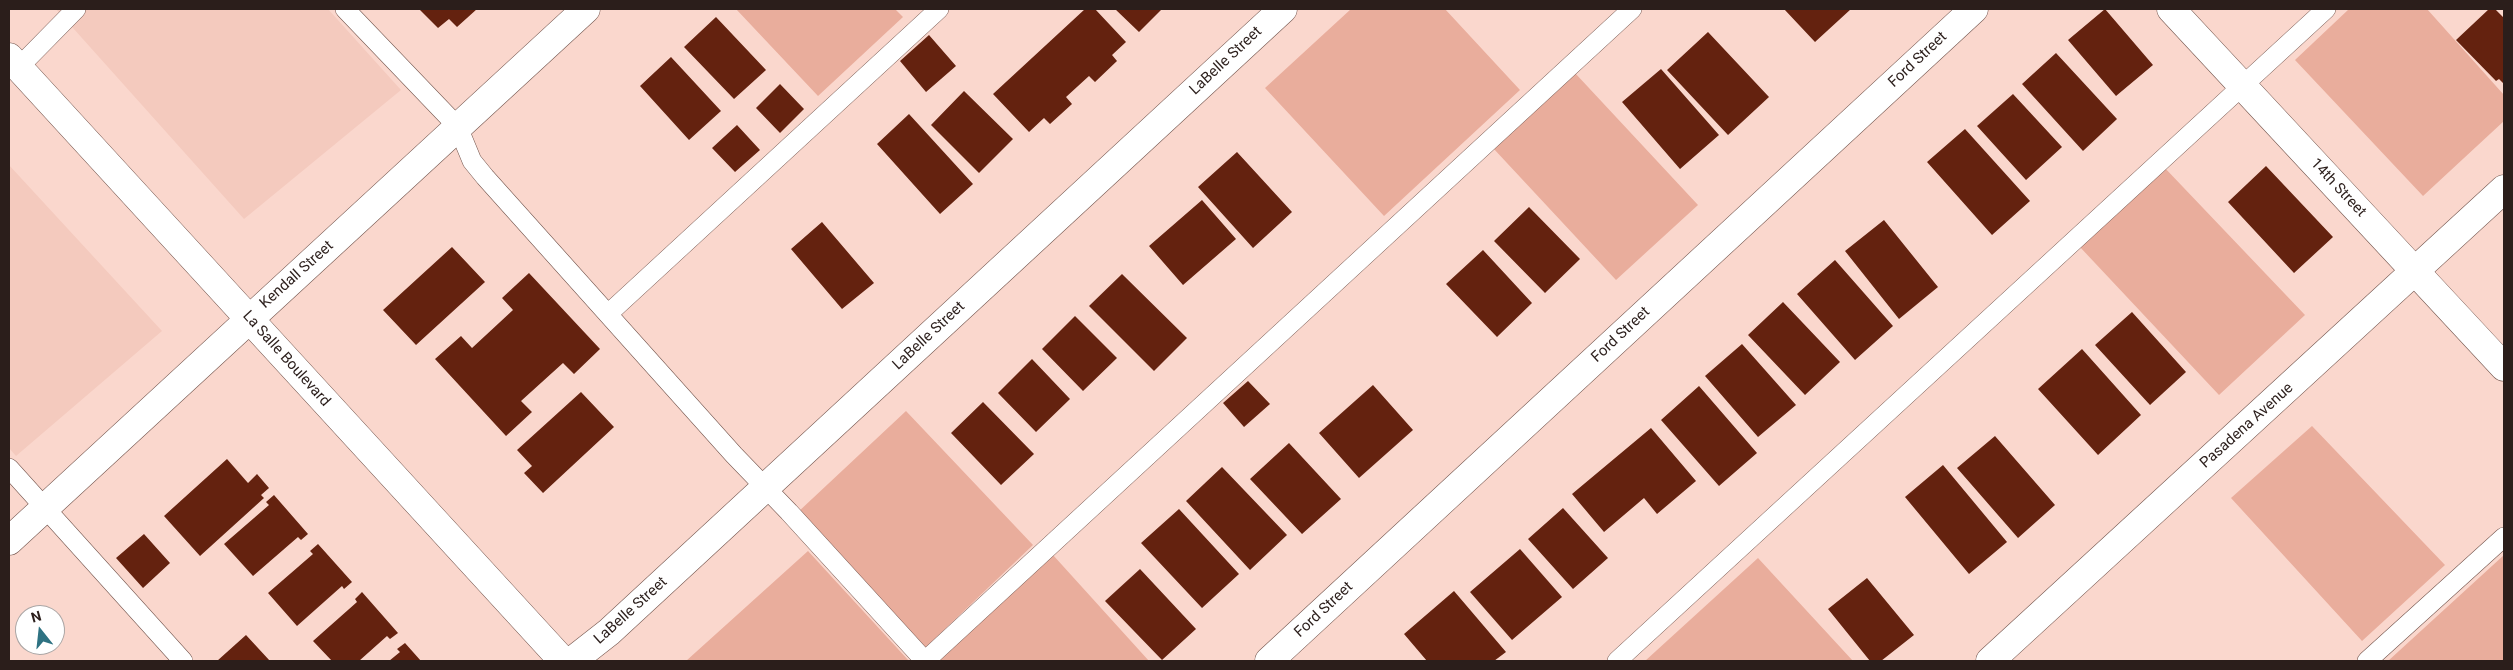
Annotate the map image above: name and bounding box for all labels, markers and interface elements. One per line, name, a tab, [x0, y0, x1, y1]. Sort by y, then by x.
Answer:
street label: LaBelle Street	[1186, 23, 1266, 99]
street label: Ford Street	[1885, 28, 1951, 92]
street label: 14th Street	[2306, 155, 2370, 221]
street label: Kendall Street	[257, 237, 337, 313]
street label: LaBelle Street	[889, 298, 969, 374]
street label: Ford Street	[1588, 303, 1654, 367]
street label: La Salle Boulevard	[238, 308, 334, 410]
street label: Pasadena Avenue	[2197, 379, 2297, 473]
street label: LaBelle Street	[591, 574, 671, 648]
street label: Ford Street	[1291, 578, 1357, 642]
north arrow	[15, 605, 65, 655]
text: N	[29, 607, 43, 626]

